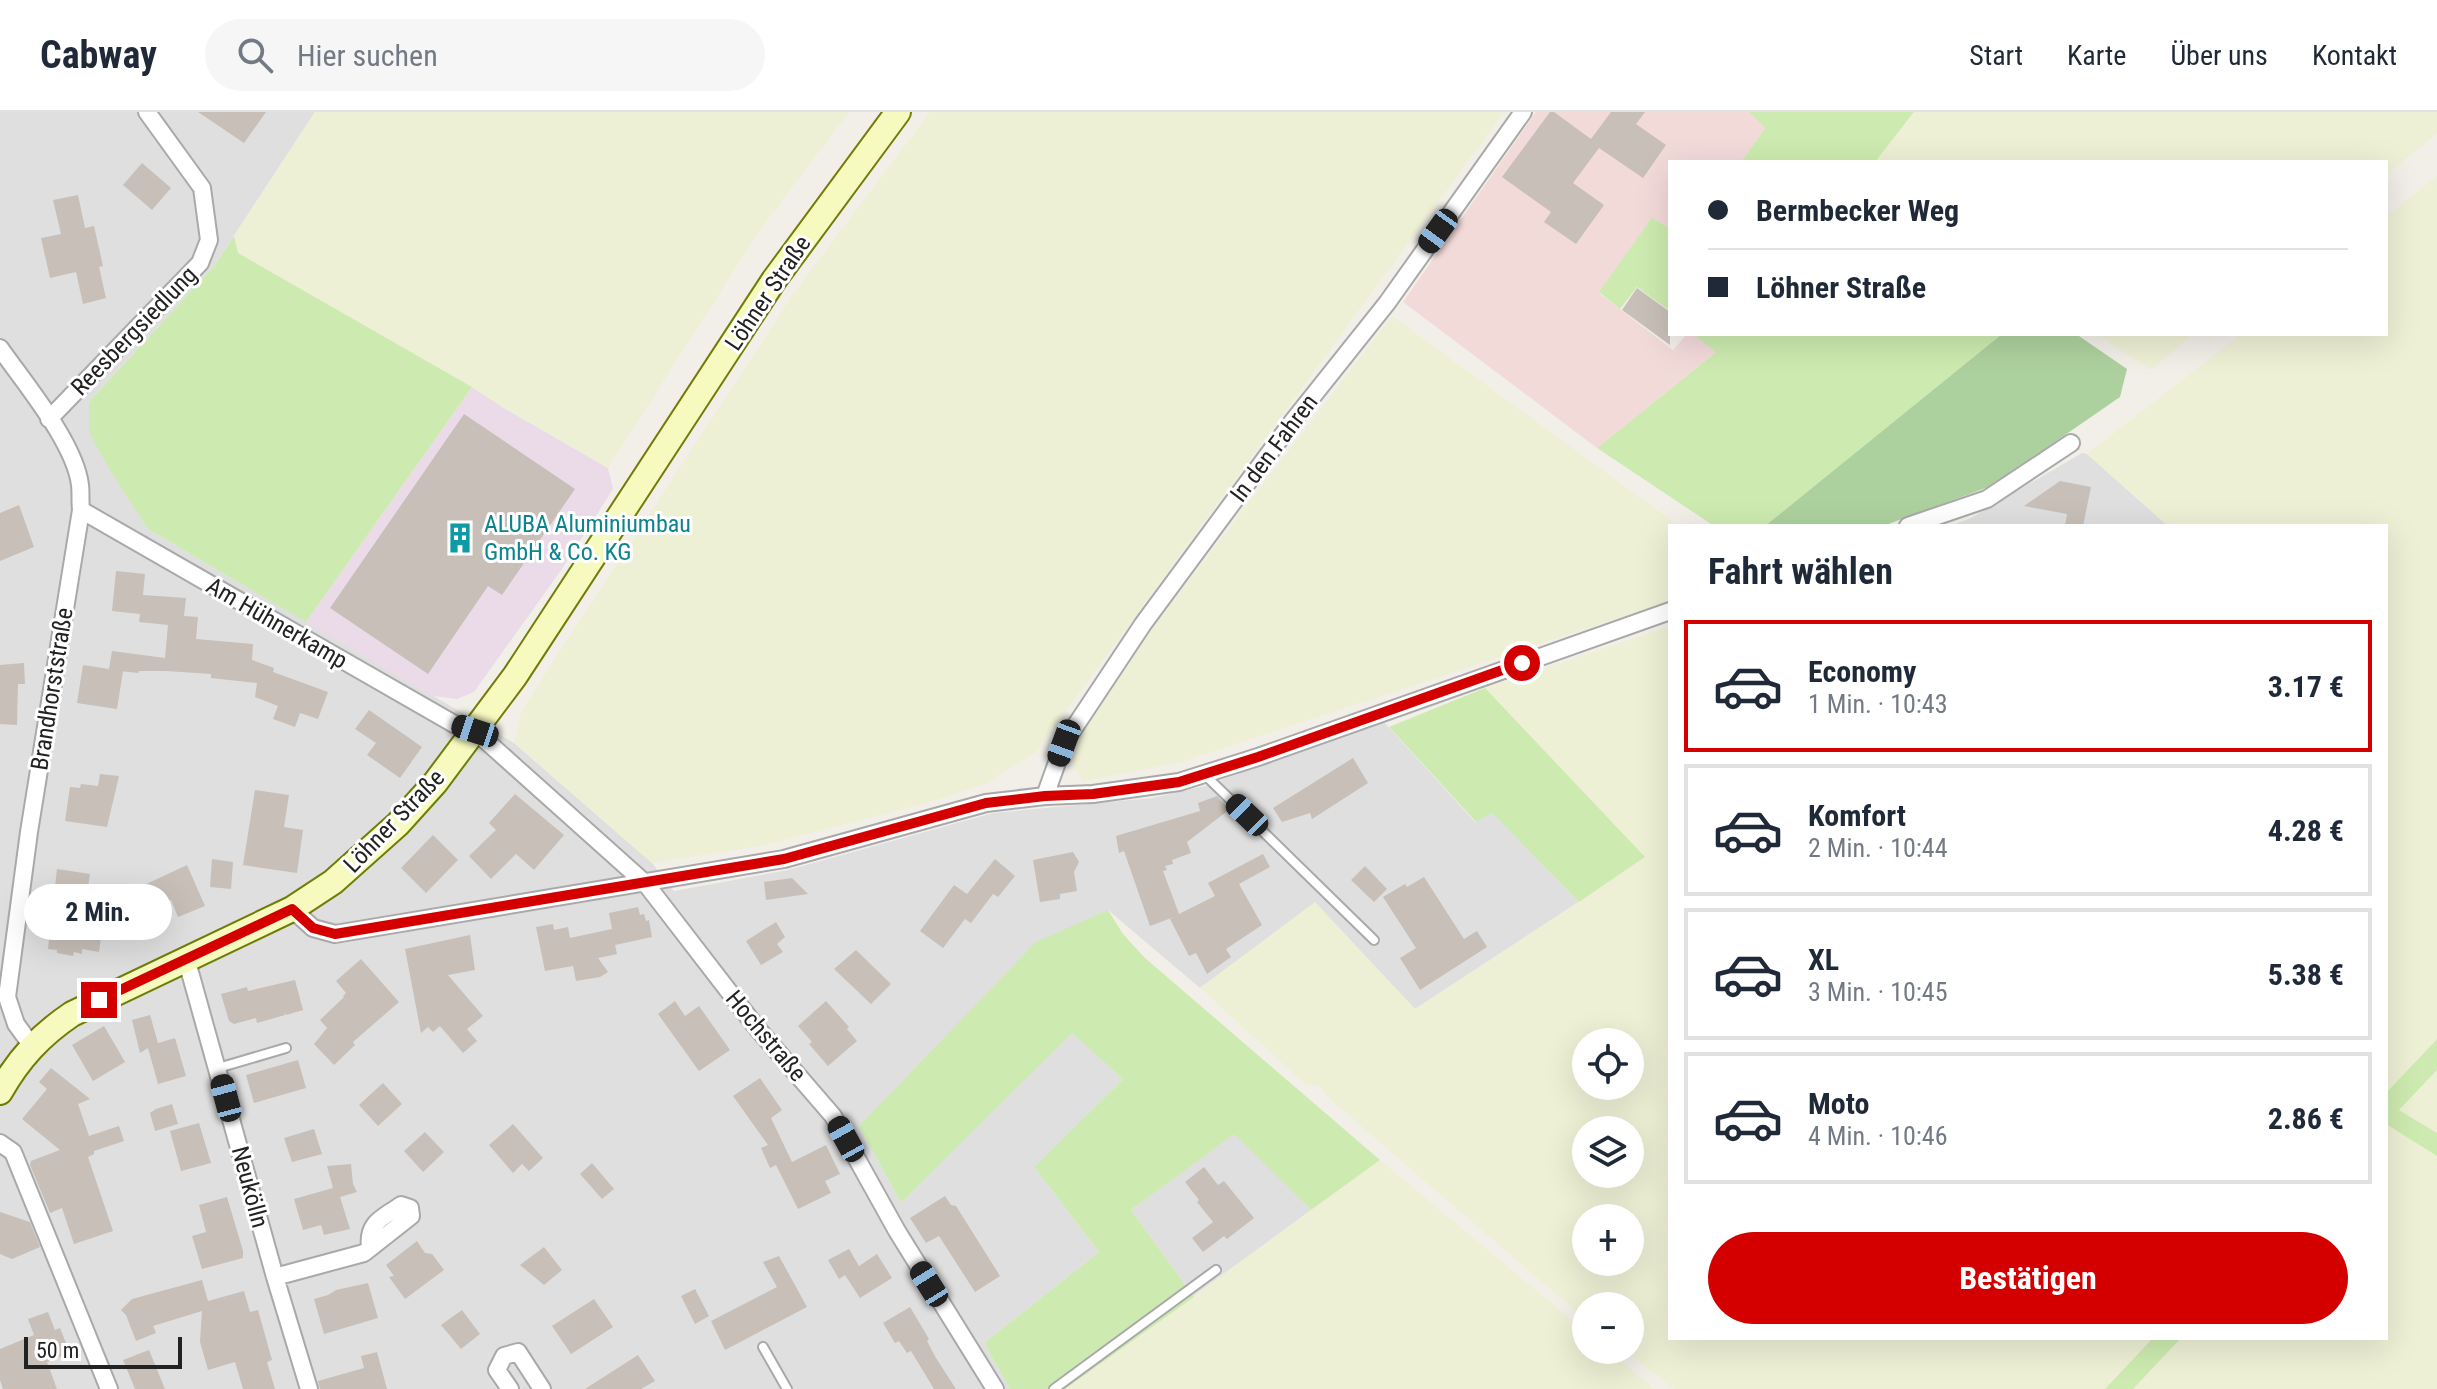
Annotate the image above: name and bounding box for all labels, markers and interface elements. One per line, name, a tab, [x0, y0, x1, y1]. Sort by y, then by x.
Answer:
search box	[205, 19, 765, 91]
text: Cabway	[40, 33, 157, 77]
icon: search	[233, 33, 277, 77]
text: Hier suchen	[297, 38, 438, 73]
text: Start	[1969, 39, 2023, 72]
text: Karte	[2067, 39, 2126, 72]
text: Über uns	[2170, 39, 2268, 72]
text: Kontakt	[2312, 39, 2397, 72]
text: Bermbecker Weg	[1756, 193, 1959, 228]
car	[1414, 205, 1462, 257]
street label: Löhner Straße	[719, 230, 817, 356]
street label: Reesbergsiedlung	[65, 261, 203, 401]
text: Löhner Straße	[1756, 270, 1926, 305]
street label: In den Fahren	[1224, 389, 1324, 507]
place label: ALUBA Aluminiumbau GmbH & Co. KG	[484, 510, 691, 566]
building icon: ALUBA Aluminiumbau GmbH & Co. KG	[443, 521, 477, 555]
text: Fahrt wählen	[1708, 551, 1893, 593]
street label: Am Hühnerkamp	[202, 571, 352, 675]
street label: Brandhorststraße	[25, 606, 79, 772]
route start	[1504, 645, 1540, 681]
icon: car	[1712, 650, 1784, 722]
text: Economy	[1808, 654, 1916, 689]
text: 3.17 €	[2268, 669, 2344, 704]
text: 1 Min. · 10:43	[1808, 689, 1948, 719]
car	[448, 712, 502, 750]
car	[1045, 716, 1083, 770]
street label: Löhner Straße	[338, 764, 450, 878]
car	[1221, 790, 1273, 840]
icon: car	[1712, 794, 1784, 866]
text: Komfort	[1808, 798, 1906, 833]
text: 4.28 €	[2268, 813, 2344, 848]
text: 2 Min. · 10:44	[1808, 833, 1948, 863]
callout: 2 Min.	[25, 884, 173, 940]
text: 2 Min.	[65, 897, 131, 927]
icon: car	[1712, 938, 1784, 1010]
text: XL	[1808, 942, 1839, 977]
text: 5.38 €	[2268, 957, 2344, 992]
text: 3 Min. · 10:45	[1808, 977, 1948, 1007]
route end	[81, 982, 117, 1018]
street label: Hochstraße	[720, 985, 812, 1087]
map controls	[1572, 1028, 1644, 1364]
button: locate	[1572, 1028, 1644, 1100]
car	[208, 1072, 244, 1124]
icon: car	[1712, 1082, 1784, 1154]
text: Moto	[1808, 1086, 1869, 1121]
text: 2.86 €	[2268, 1101, 2344, 1136]
car	[824, 1112, 868, 1166]
button: layers	[1572, 1116, 1644, 1188]
text: 4 Min. · 10:46	[1808, 1121, 1948, 1151]
street label: Neukölln	[226, 1143, 274, 1231]
button: +	[1572, 1204, 1644, 1276]
button: Bestätigen	[1708, 1232, 2348, 1324]
car	[906, 1257, 952, 1311]
button: −	[1572, 1292, 1644, 1364]
scale bar	[24, 1333, 182, 1369]
text: 50 m	[36, 1338, 79, 1363]

